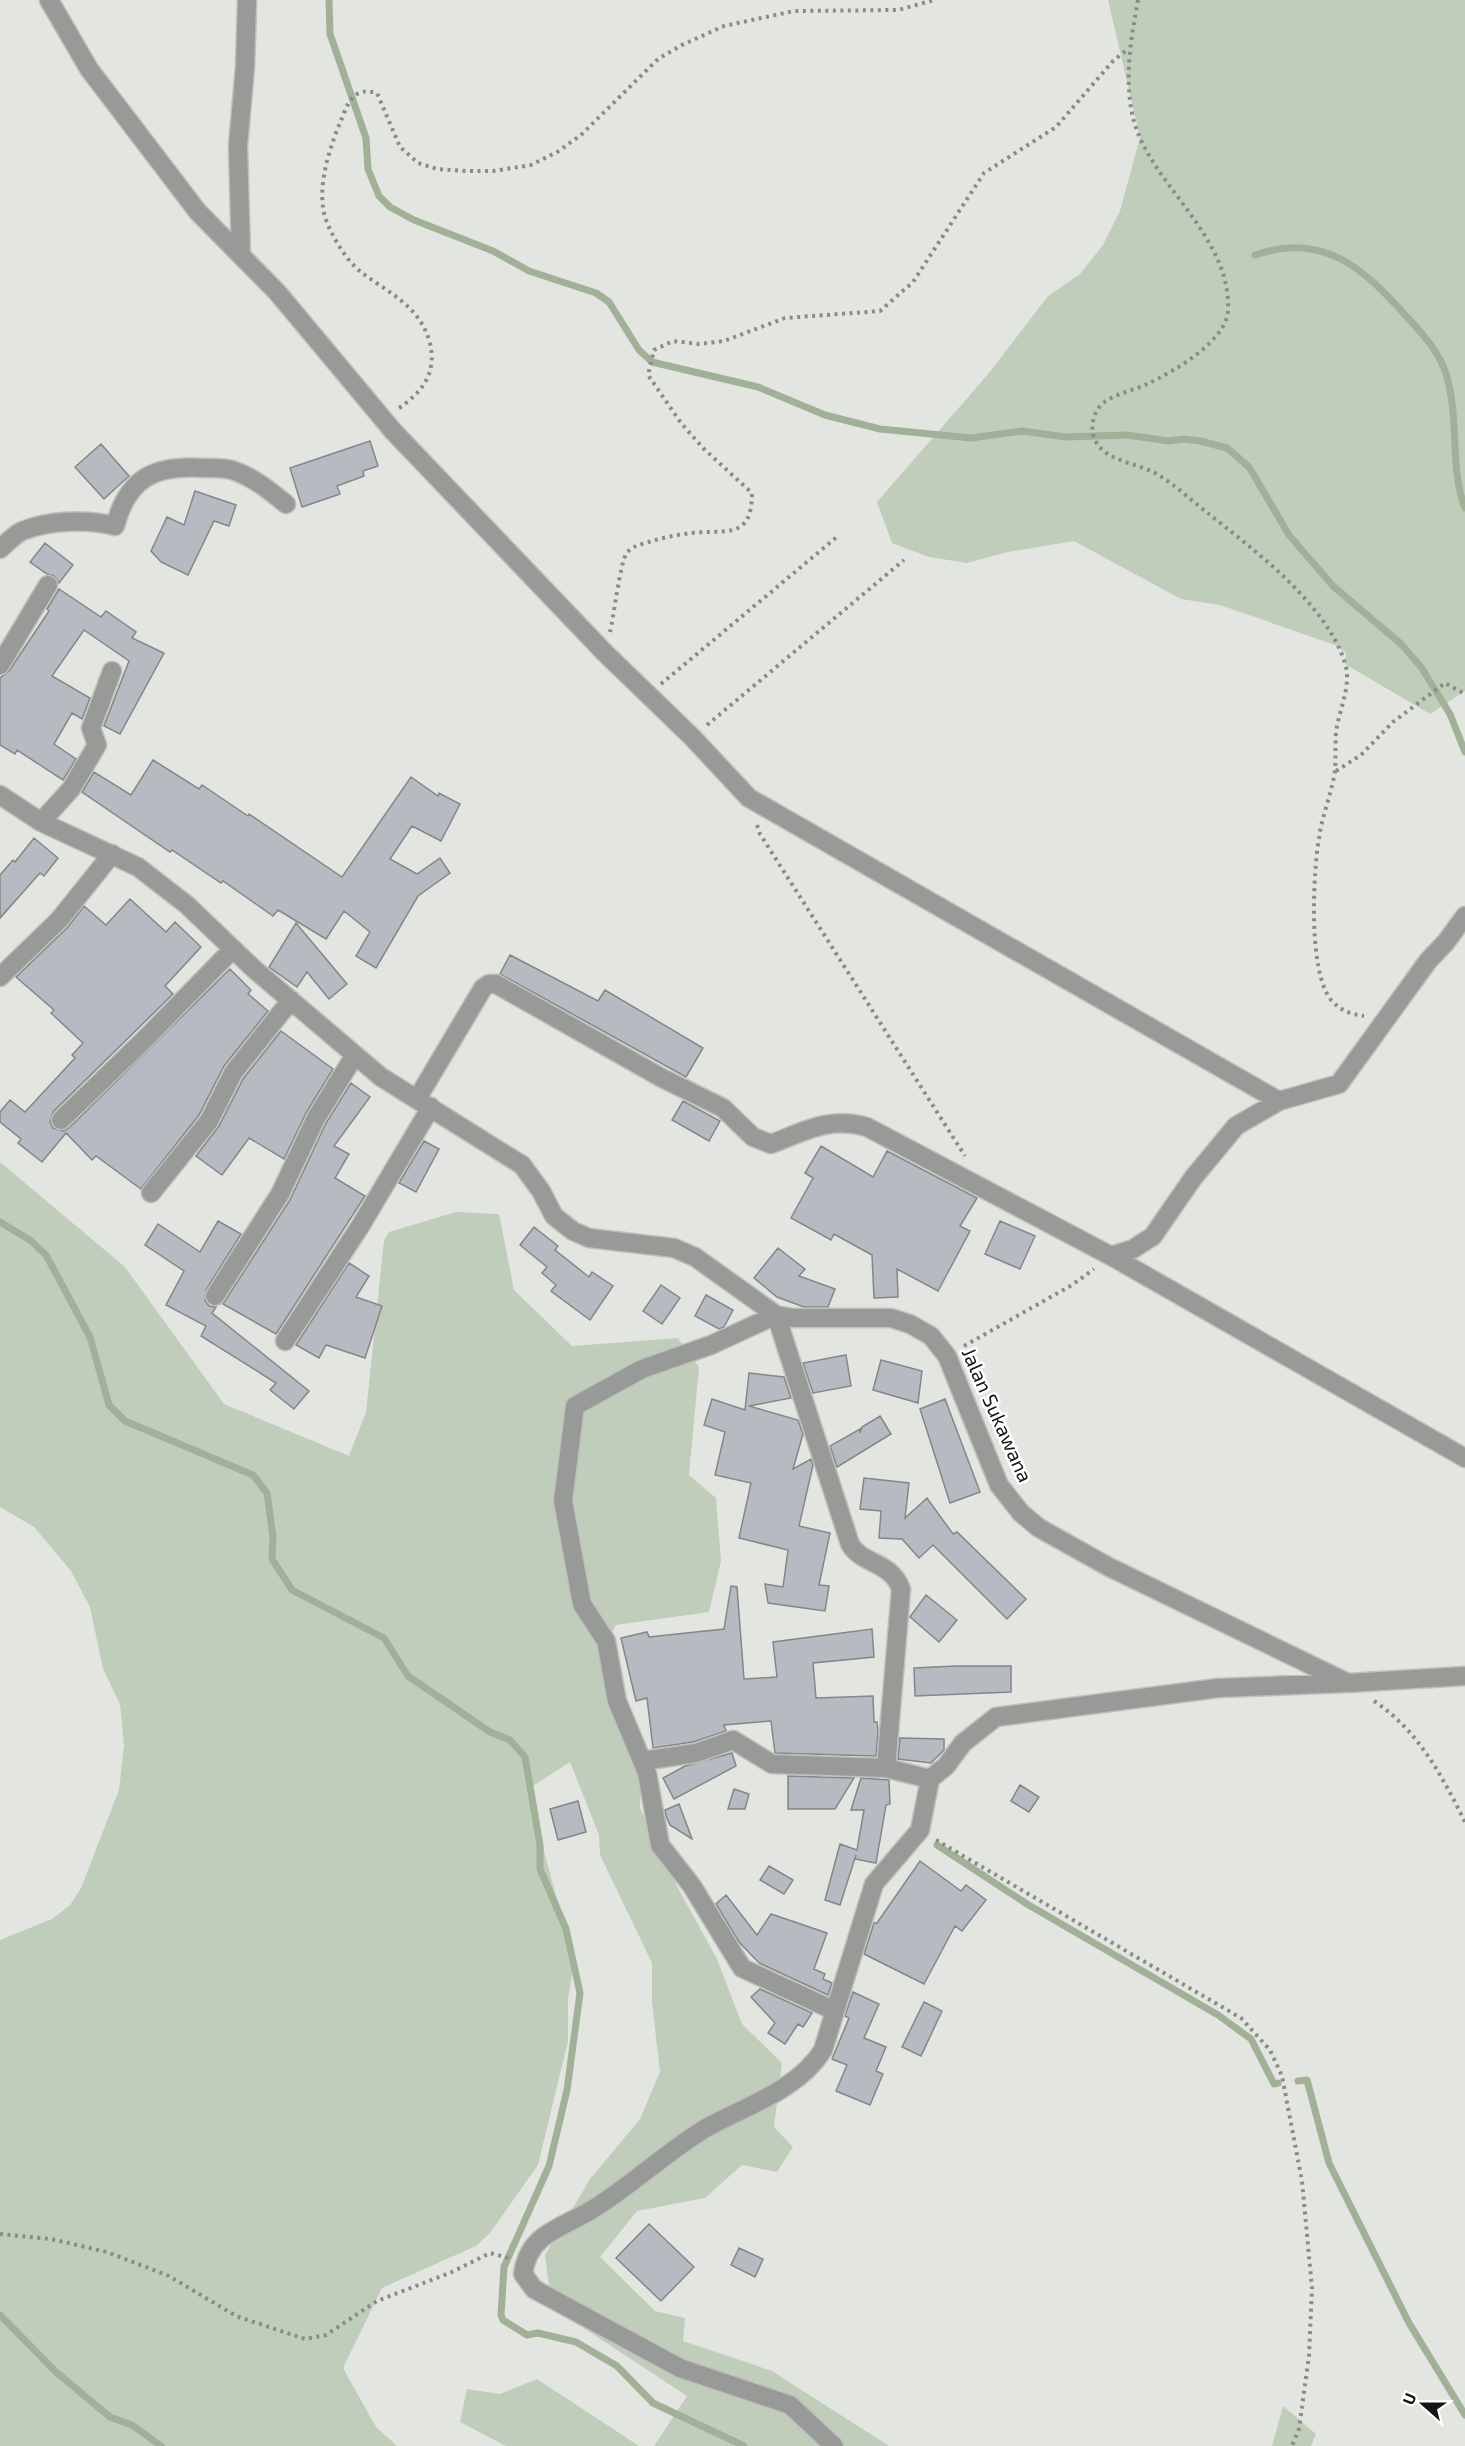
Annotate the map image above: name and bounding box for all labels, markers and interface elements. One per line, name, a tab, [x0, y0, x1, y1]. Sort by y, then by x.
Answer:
street label: Jalan Sukawana	[958, 1344, 1038, 1486]
north arrow	[1393, 2374, 1453, 2434]
text: U	[1398, 2390, 1419, 2407]

